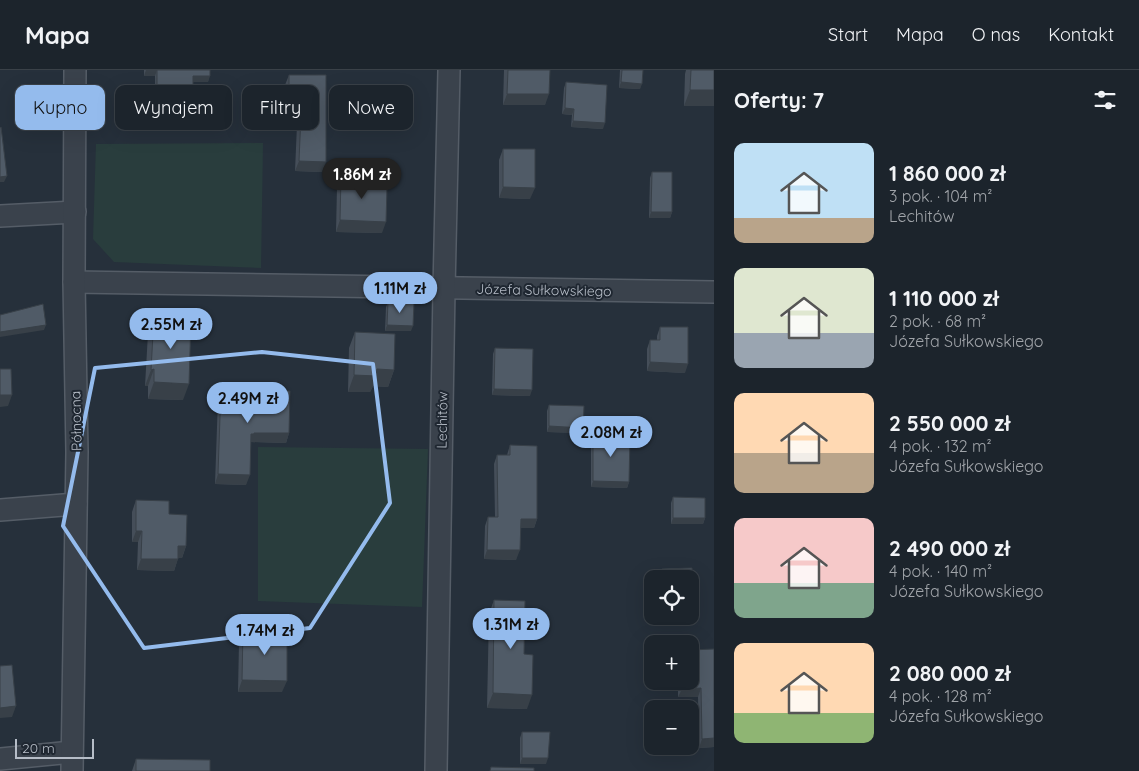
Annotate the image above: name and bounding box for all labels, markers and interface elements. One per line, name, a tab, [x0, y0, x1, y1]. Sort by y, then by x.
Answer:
text: Mapa	[25, 20, 90, 50]
text: Start	[828, 23, 868, 46]
text: Mapa	[896, 23, 944, 46]
text: O nas	[972, 23, 1020, 46]
text: Kontakt	[1048, 23, 1114, 46]
chip: Kupno	[15, 85, 105, 130]
chip: Wynajem	[115, 85, 232, 130]
chip: Filtry	[242, 85, 319, 130]
chip: Nowe	[329, 85, 413, 130]
icon: filters	[1091, 86, 1119, 114]
text: Oferty: 7	[734, 87, 824, 113]
pin: 1.86M zł	[310, 158, 414, 200]
text: 1 860 000 zł	[889, 160, 1005, 186]
icon: home	[774, 163, 834, 223]
text: 1.86M zł	[333, 164, 391, 184]
text: 3 pok. · 104 m²	[889, 186, 992, 206]
text: Lechitów	[889, 206, 954, 226]
pin: 1.11M zł	[348, 272, 452, 314]
text: 1.11M zł	[374, 278, 426, 298]
street label: Józefa Sułkowskiego	[476, 280, 612, 300]
text: 1 110 000 zł	[889, 285, 999, 311]
icon: home	[774, 288, 834, 348]
pin: 2.55M zł	[119, 308, 223, 350]
text: 2 pok. · 68 m²	[889, 311, 986, 331]
text: 2.55M zł	[140, 314, 202, 334]
text: Józefa Sułkowskiego	[889, 331, 1043, 351]
pin: 2.49M zł	[196, 382, 300, 424]
text: 2.49M zł	[218, 388, 278, 408]
street label: Północna	[66, 391, 86, 451]
street label: Lechitów	[433, 391, 452, 449]
text: 2 550 000 zł	[889, 410, 1010, 436]
icon: home	[774, 413, 834, 473]
pin: 2.08M zł	[559, 416, 663, 458]
text: 2.08M zł	[580, 422, 642, 442]
text: 4 pok. · 132 m²	[889, 436, 992, 456]
text: Józefa Sułkowskiego	[889, 456, 1043, 476]
text: 2 490 000 zł	[889, 535, 1010, 561]
icon: home	[774, 538, 834, 598]
text: 4 pok. · 140 m²	[889, 561, 992, 581]
map controls	[644, 570, 699, 755]
button: locate	[644, 570, 699, 625]
text: Józefa Sułkowskiego	[889, 581, 1043, 601]
pin: 1.31M zł	[459, 608, 563, 650]
pin: 1.74M zł	[213, 614, 317, 656]
text: 1.31M zł	[484, 614, 538, 634]
text: 1.74M zł	[236, 620, 294, 640]
button: +	[644, 635, 699, 690]
text: 2 080 000 zł	[889, 660, 1010, 686]
icon: home	[774, 663, 834, 723]
text: 4 pok. · 128 m²	[889, 686, 992, 706]
button: −	[644, 700, 699, 755]
text: Józefa Sułkowskiego	[889, 706, 1043, 726]
scale bar	[15, 736, 94, 759]
text: 20 m	[22, 739, 55, 757]

